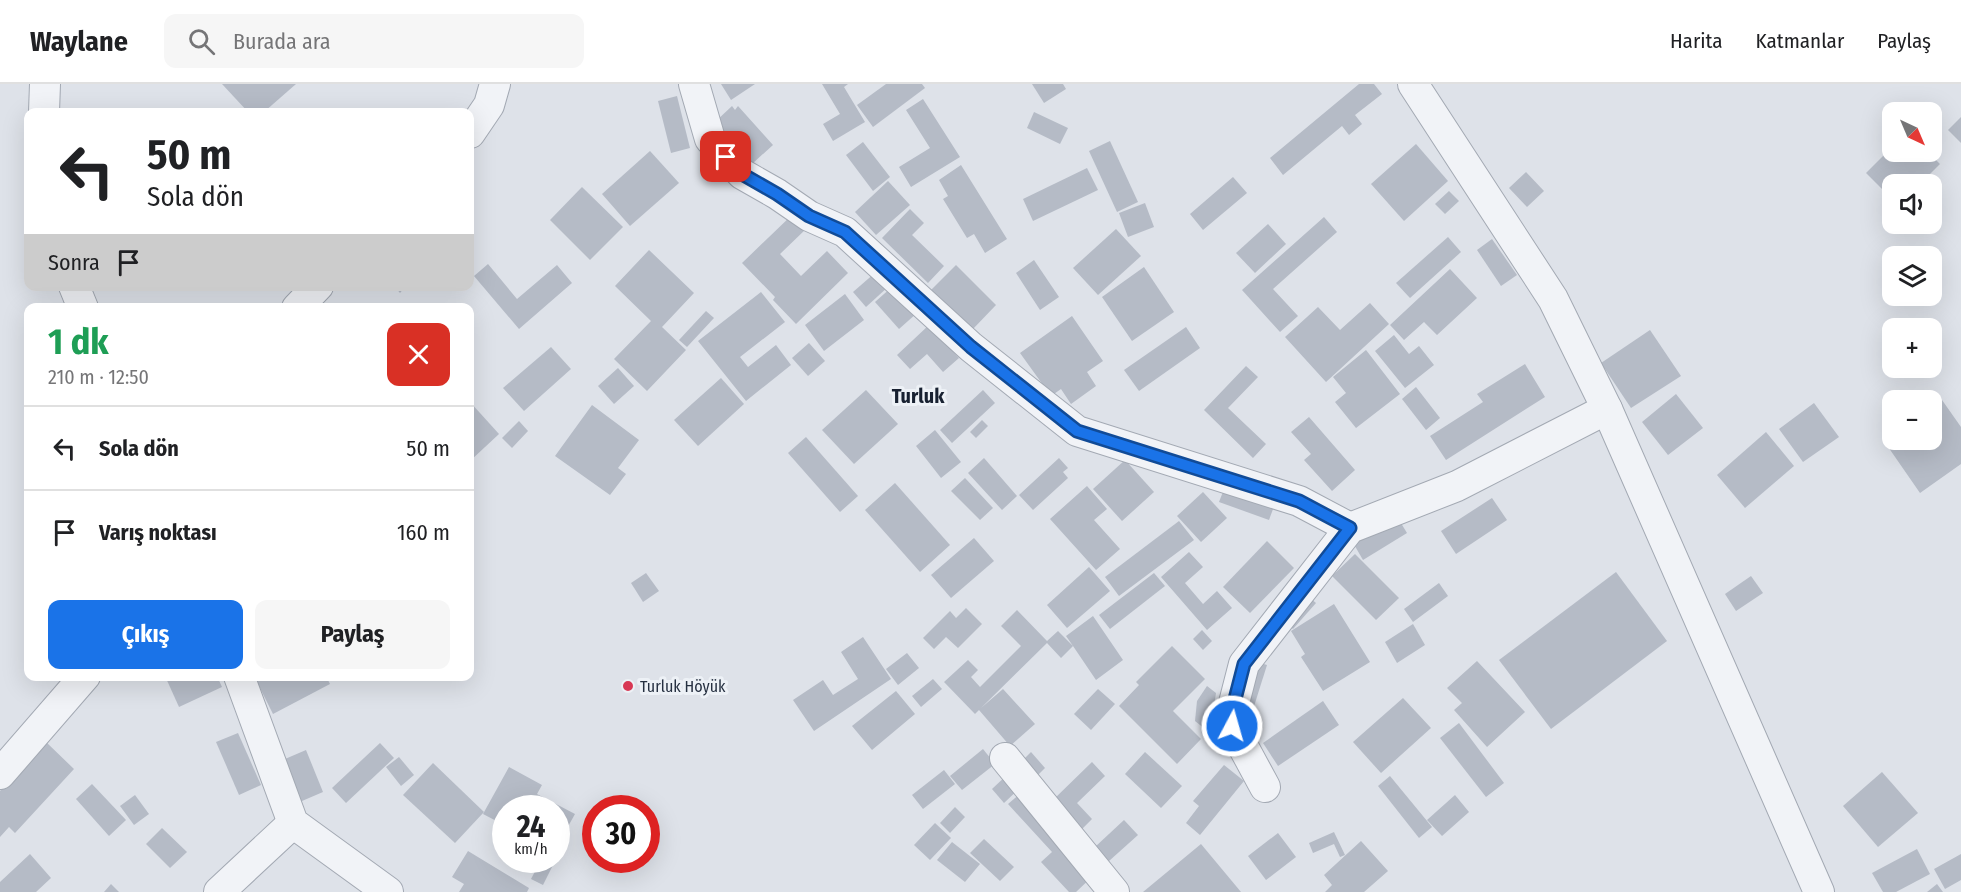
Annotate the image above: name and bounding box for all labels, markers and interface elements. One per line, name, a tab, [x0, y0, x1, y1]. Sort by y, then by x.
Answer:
search box	[164, 14, 584, 68]
text: Waylane	[30, 25, 128, 58]
icon: search	[185, 25, 218, 58]
text: Burada ara	[233, 28, 331, 55]
text: Harita	[1670, 28, 1723, 54]
text: Katmanlar	[1756, 28, 1844, 54]
text: Paylaş	[1877, 28, 1931, 54]
north arrow	[1882, 102, 1942, 162]
map controls	[1882, 102, 1942, 450]
text: 50 m	[147, 130, 231, 180]
pin	[700, 131, 751, 182]
icon: left	[48, 132, 126, 210]
icon: arrive	[709, 140, 742, 173]
button: sound	[1882, 174, 1942, 234]
text: Sola dön	[147, 181, 244, 213]
icon: arrive	[112, 246, 145, 279]
button: layers	[1882, 246, 1942, 306]
text: Sonra	[48, 249, 100, 276]
button: +	[1882, 318, 1942, 378]
text: 1 dk	[48, 320, 109, 364]
button: close	[387, 323, 450, 386]
text: 210 m · 12:50	[48, 365, 149, 389]
district label: Turluk	[892, 384, 945, 408]
button: −	[1882, 390, 1942, 450]
icon: left	[48, 432, 81, 465]
text: Sola dön	[99, 435, 179, 462]
text: 50 m	[406, 435, 450, 462]
icon: arrive	[48, 516, 81, 549]
text: Varış noktası	[99, 519, 217, 546]
text: 160 m	[397, 519, 450, 546]
button: Çıkış	[48, 600, 243, 669]
button: Paylaş	[255, 600, 450, 669]
place label: Turluk Höyük	[640, 677, 726, 696]
marker: Turluk Höyük	[621, 679, 635, 693]
position arrow	[1200, 694, 1264, 758]
speed limit sign: 30	[582, 795, 660, 873]
text: 24	[517, 809, 545, 845]
text: km/h	[514, 840, 548, 858]

